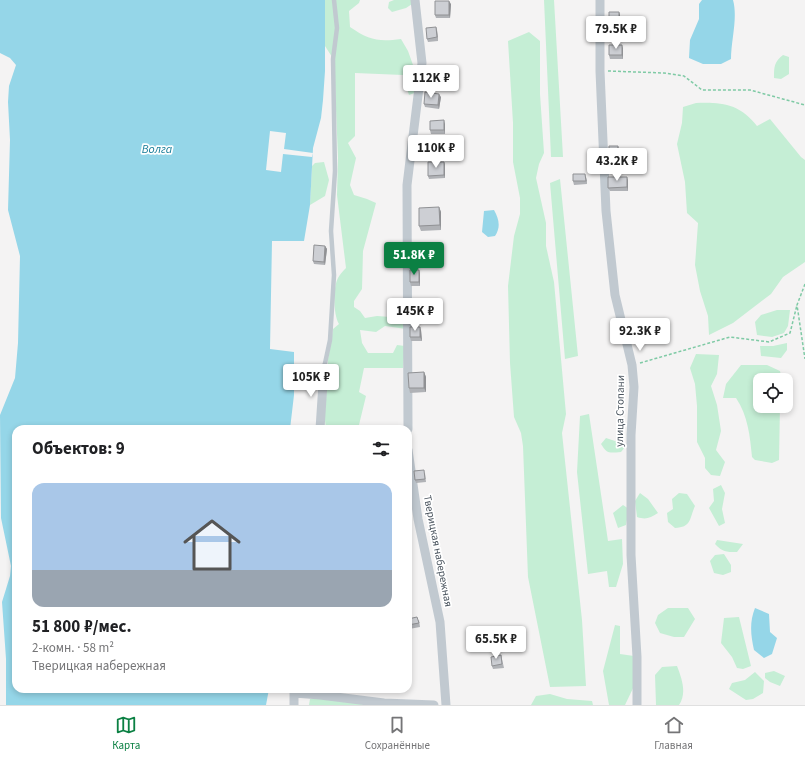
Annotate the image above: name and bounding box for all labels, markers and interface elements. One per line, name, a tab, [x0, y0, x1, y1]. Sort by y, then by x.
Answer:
pin: 79.5K ₽	[579, 16, 653, 50]
text: 79.5K ₽	[595, 20, 637, 38]
pin: 112K ₽	[398, 65, 464, 99]
text: 112K ₽	[412, 69, 450, 87]
pin: 110K ₽	[403, 135, 469, 169]
text: 110K ₽	[417, 139, 455, 157]
water label: Волга	[142, 141, 173, 158]
pin: 43.2K ₽	[580, 148, 654, 182]
text: 43.2K ₽	[596, 152, 638, 170]
pin: 51.8K ₽	[377, 242, 451, 276]
text: 51.8K ₽	[393, 246, 435, 264]
pin: 145K ₽	[382, 298, 448, 332]
text: 145K ₽	[396, 302, 434, 320]
pin: 92.3K ₽	[603, 318, 677, 352]
text: 92.3K ₽	[619, 322, 661, 340]
pin: 105K ₽	[278, 364, 344, 398]
text: 105K ₽	[292, 368, 330, 386]
map controls	[753, 373, 793, 413]
button: locate	[753, 373, 793, 413]
street label: улица Стопани	[612, 375, 628, 447]
text: Объектов: 9	[32, 437, 125, 461]
icon: filters	[370, 438, 392, 460]
street label: Тверицкая набережная	[420, 494, 456, 608]
icon: home	[176, 509, 248, 581]
text: 51 800 ₽/мес.	[32, 615, 131, 639]
pin: 65.5K ₽	[459, 626, 533, 660]
text: 65.5K ₽	[475, 630, 517, 648]
text: 2-комн. · 58 m²	[32, 639, 114, 657]
text: Тверицкая набережная	[32, 657, 166, 675]
tab: Карта	[112, 714, 140, 753]
tab: Сохранённые	[365, 714, 430, 753]
tab: Главная	[654, 714, 693, 753]

